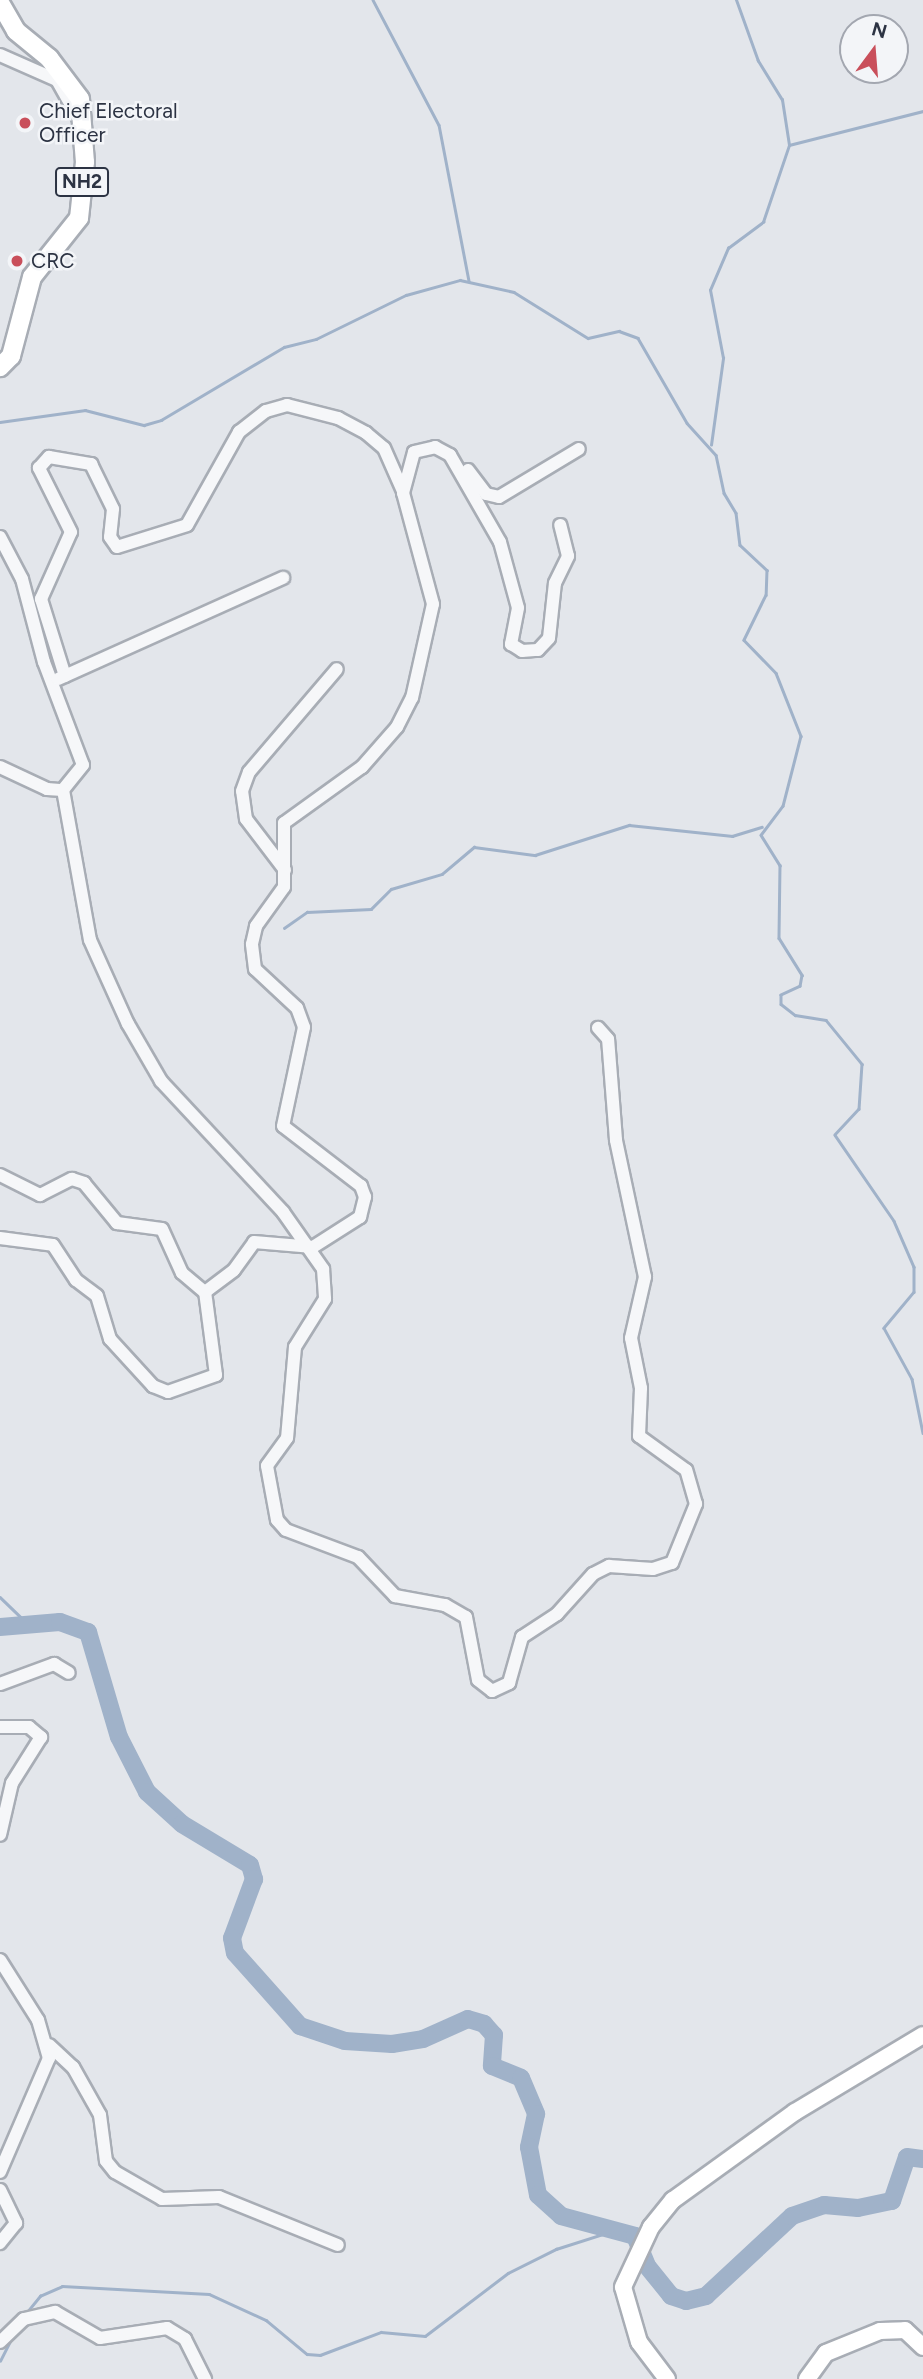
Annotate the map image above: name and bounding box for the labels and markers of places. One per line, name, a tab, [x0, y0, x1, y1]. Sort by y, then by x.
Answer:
place label: Chief Electoral Officer	[39, 98, 178, 148]
marker: Chief Electoral Officer	[17, 115, 33, 131]
place label: CRC	[31, 248, 74, 274]
marker: CRC	[9, 253, 25, 269]

